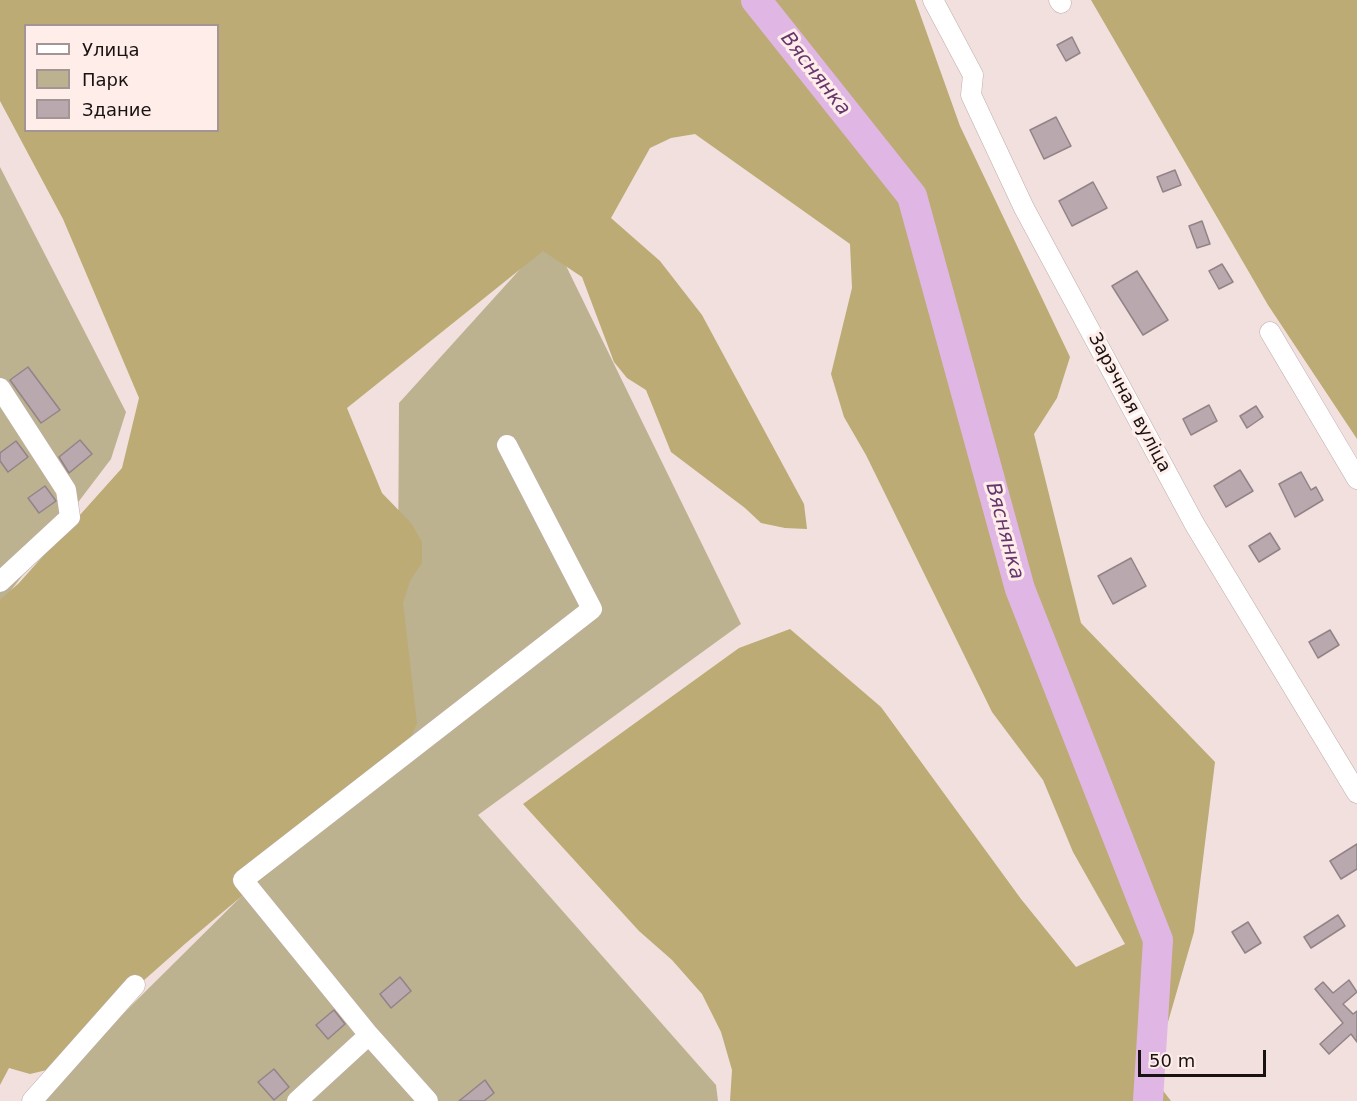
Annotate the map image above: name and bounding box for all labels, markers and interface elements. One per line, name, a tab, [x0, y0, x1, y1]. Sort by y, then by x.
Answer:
legend	[24, 24, 219, 132]
water label: Вяснянка	[775, 28, 855, 120]
text: Улица	[82, 39, 139, 60]
text: Парк	[82, 69, 129, 90]
text: Здание	[82, 99, 152, 120]
street label: Зарэчная вуліца	[1083, 330, 1175, 476]
water label: Вяснянка	[980, 480, 1028, 582]
scale bar	[1141, 1038, 1268, 1076]
text: 50 m	[1149, 1050, 1195, 1071]

